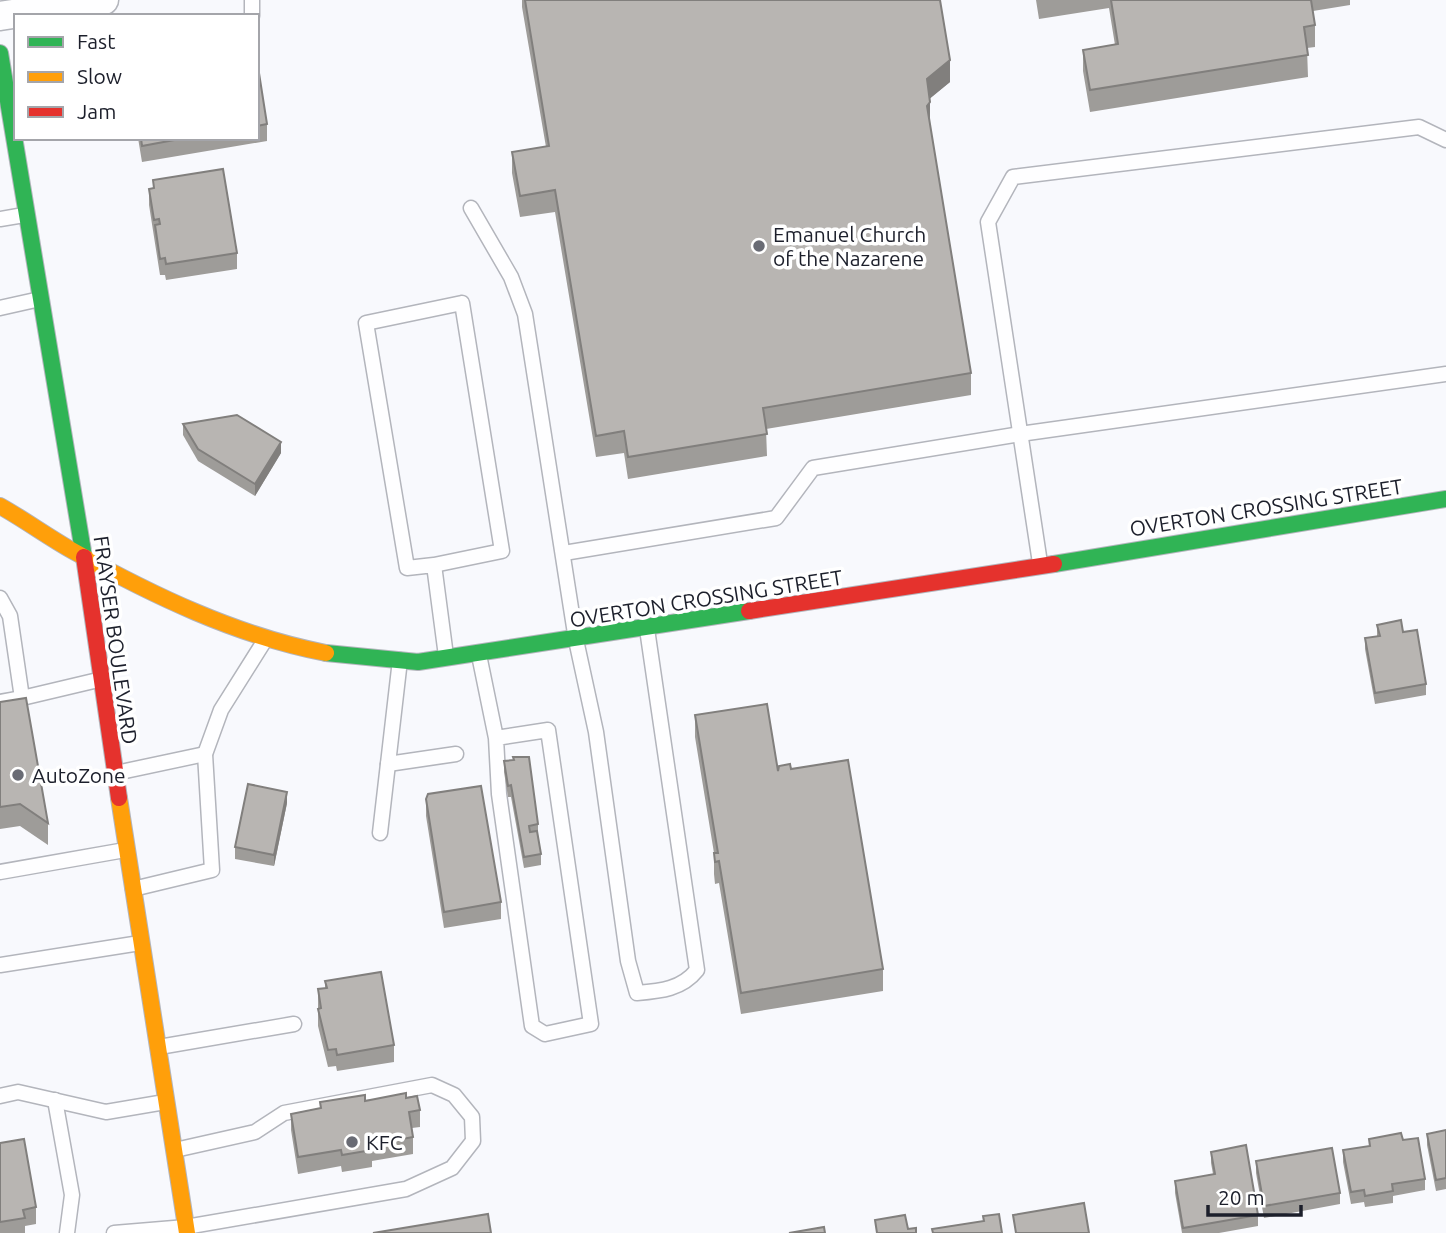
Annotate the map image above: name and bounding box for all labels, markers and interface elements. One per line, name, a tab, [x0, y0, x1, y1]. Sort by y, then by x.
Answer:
legend	[14, 14, 259, 140]
text: Fast	[77, 29, 115, 53]
text: Slow	[77, 64, 122, 88]
text: Jam	[77, 99, 116, 123]
place label: Emanuel Church of the Nazarene	[773, 222, 926, 270]
marker: Emanuel Church of the Nazarene	[751, 238, 767, 254]
street label: OVERTON CROSSING STREET	[1128, 474, 1404, 540]
street label: FRAYSER BOULEVARD	[90, 534, 142, 746]
street label: OVERTON CROSSING STREET	[568, 565, 844, 631]
place label: AutoZone	[32, 763, 126, 787]
marker: AutoZone	[10, 767, 26, 783]
place label: KFC	[366, 1130, 403, 1154]
marker: KFC	[344, 1134, 360, 1150]
scale bar	[1208, 1174, 1301, 1218]
text: 20 m	[1218, 1185, 1265, 1209]

